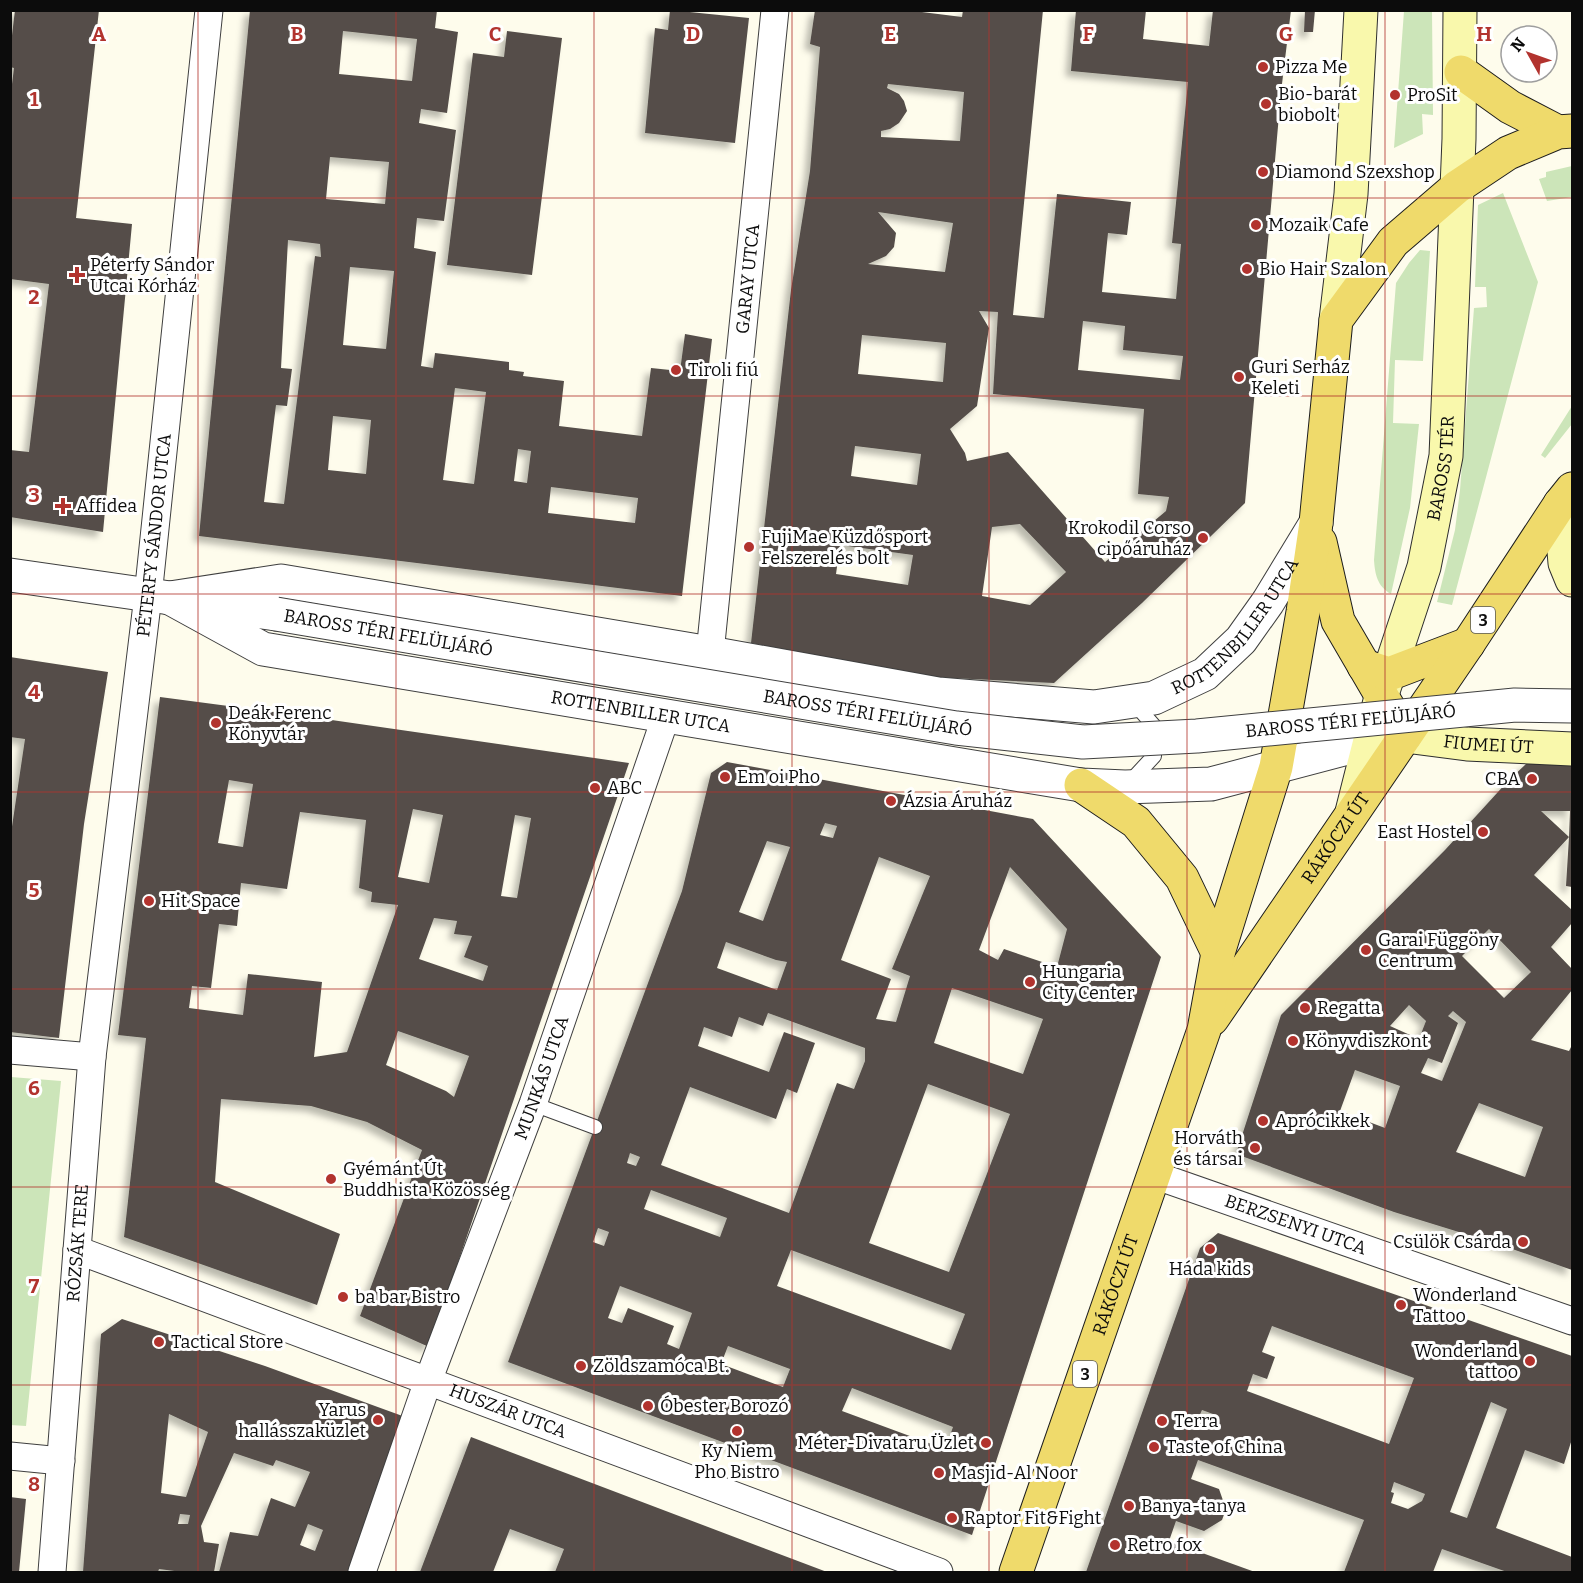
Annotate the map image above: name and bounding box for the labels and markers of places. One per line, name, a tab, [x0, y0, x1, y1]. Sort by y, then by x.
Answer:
place label: Pizza Me	[1275, 56, 1347, 78]
marker: Pizza Me	[1256, 60, 1270, 74]
place label: Bio-barát biobolt	[1278, 83, 1358, 126]
place label: ProSit	[1407, 84, 1458, 106]
marker: ProSit	[1388, 88, 1402, 102]
marker: Bio-barát biobolt	[1259, 97, 1273, 111]
place label: Diamond Szexshop	[1275, 161, 1435, 183]
marker: Diamond Szexshop	[1256, 165, 1270, 179]
place label: Mozaik Cafe	[1268, 214, 1369, 236]
marker: Mozaik Cafe	[1249, 218, 1263, 232]
place label: Péterfy Sándor Utcai Kórház	[90, 254, 214, 297]
place label: Bio Hair Szalon	[1259, 258, 1387, 280]
marker: Bio Hair Szalon	[1240, 262, 1254, 276]
marker: Péterfy Sándor Utcai Kórház	[68, 266, 86, 284]
place label: Guri Serház Keleti	[1251, 356, 1350, 399]
place label: Tiroli fiú	[688, 359, 758, 381]
marker: Tiroli fiú	[669, 363, 683, 377]
marker: Guri Serház Keleti	[1232, 370, 1246, 384]
place label: Affidea	[76, 495, 137, 517]
marker: Affidea	[54, 497, 72, 515]
place label: Krokodil Corso cipőáruház	[1068, 517, 1191, 560]
place label: FujiMae Küzdősport Felszerelés bolt	[761, 526, 929, 569]
marker: Krokodil Corso cipőáruház	[1196, 531, 1210, 545]
marker: FujiMae Küzdősport Felszerelés bolt	[742, 540, 756, 554]
place label: Deák Ferenc Könyvtár	[228, 702, 331, 745]
marker: Deák Ferenc Könyvtár	[209, 716, 223, 730]
place label: Em oi Pho	[737, 766, 820, 788]
place label: CBA	[1485, 768, 1520, 790]
marker: Em oi Pho	[718, 770, 732, 784]
marker: CBA	[1525, 772, 1539, 786]
place label: ABC	[607, 777, 642, 799]
marker: ABC	[588, 781, 602, 795]
place label: Ázsia Áruház	[903, 790, 1012, 812]
marker: Ázsia Áruház	[884, 794, 898, 808]
place label: East Hostel	[1377, 821, 1471, 843]
marker: East Hostel	[1476, 825, 1490, 839]
place label: Hit Space	[161, 890, 240, 912]
marker: Hit Space	[142, 894, 156, 908]
place label: Garai Függöny Centrum	[1378, 929, 1499, 972]
marker: Garai Függöny Centrum	[1359, 943, 1373, 957]
place label: Hungaria City Center	[1042, 961, 1134, 1004]
marker: Hungaria City Center	[1023, 975, 1037, 989]
place label: Regatta	[1317, 997, 1381, 1019]
marker: Regatta	[1298, 1001, 1312, 1015]
place label: Könyvdiszkont	[1305, 1030, 1429, 1052]
marker: Könyvdiszkont	[1286, 1034, 1300, 1048]
place label: Aprócikkek	[1275, 1110, 1371, 1132]
marker: Aprócikkek	[1256, 1114, 1270, 1128]
place label: Horváth és társai	[1173, 1127, 1243, 1170]
marker: Horváth és társai	[1248, 1141, 1262, 1155]
place label: Gyémánt Út Buddhista Közösség	[343, 1157, 510, 1201]
marker: Gyémánt Út Buddhista Közösség	[324, 1172, 338, 1186]
place label: Csülök Csárda	[1393, 1231, 1511, 1253]
marker: Csülök Csárda	[1516, 1235, 1530, 1249]
marker: Háda kids	[1203, 1242, 1217, 1256]
place label: Háda kids	[1169, 1258, 1251, 1280]
place label: Wonderland Tattoo	[1413, 1284, 1517, 1327]
place label: ba bar Bistro	[355, 1286, 460, 1308]
marker: ba bar Bistro	[336, 1290, 350, 1304]
marker: Wonderland Tattoo	[1394, 1298, 1408, 1312]
place label: Tactical Store	[171, 1331, 283, 1353]
marker: Tactical Store	[152, 1335, 166, 1349]
place label: Wonderland tattoo	[1414, 1340, 1518, 1383]
marker: Wonderland tattoo	[1523, 1354, 1537, 1368]
place label: Zöldszamóca Bt.	[593, 1355, 729, 1377]
marker: Zöldszamóca Bt.	[574, 1359, 588, 1373]
place label: Óbester Borozó	[660, 1395, 788, 1417]
place label: Yarus hallásszaküzlet	[238, 1399, 366, 1442]
marker: Óbester Borozó	[641, 1399, 655, 1413]
place label: Terra	[1174, 1410, 1219, 1432]
marker: Yarus hallásszaküzlet	[371, 1413, 385, 1427]
marker: Terra	[1155, 1414, 1169, 1428]
marker: Ky Niem Pho Bistro	[730, 1424, 744, 1438]
place label: Méter-Divataru Üzlet	[797, 1432, 974, 1454]
marker: Méter-Divataru Üzlet	[979, 1436, 993, 1450]
place label: Taste of China	[1166, 1436, 1283, 1458]
place label: Ky Niem Pho Bistro	[694, 1440, 780, 1483]
marker: Taste of China	[1147, 1440, 1161, 1454]
place label: Masjid-Al Noor	[951, 1462, 1078, 1484]
marker: Masjid-Al Noor	[932, 1466, 946, 1480]
place label: Banya-tanya	[1141, 1495, 1246, 1517]
marker: Banya-tanya	[1122, 1499, 1136, 1513]
place label: Raptor Fit&Fight	[964, 1507, 1102, 1529]
marker: Raptor Fit&Fight	[945, 1511, 959, 1525]
place label: Retro fox	[1127, 1534, 1202, 1556]
marker: Retro fox	[1108, 1538, 1122, 1552]

